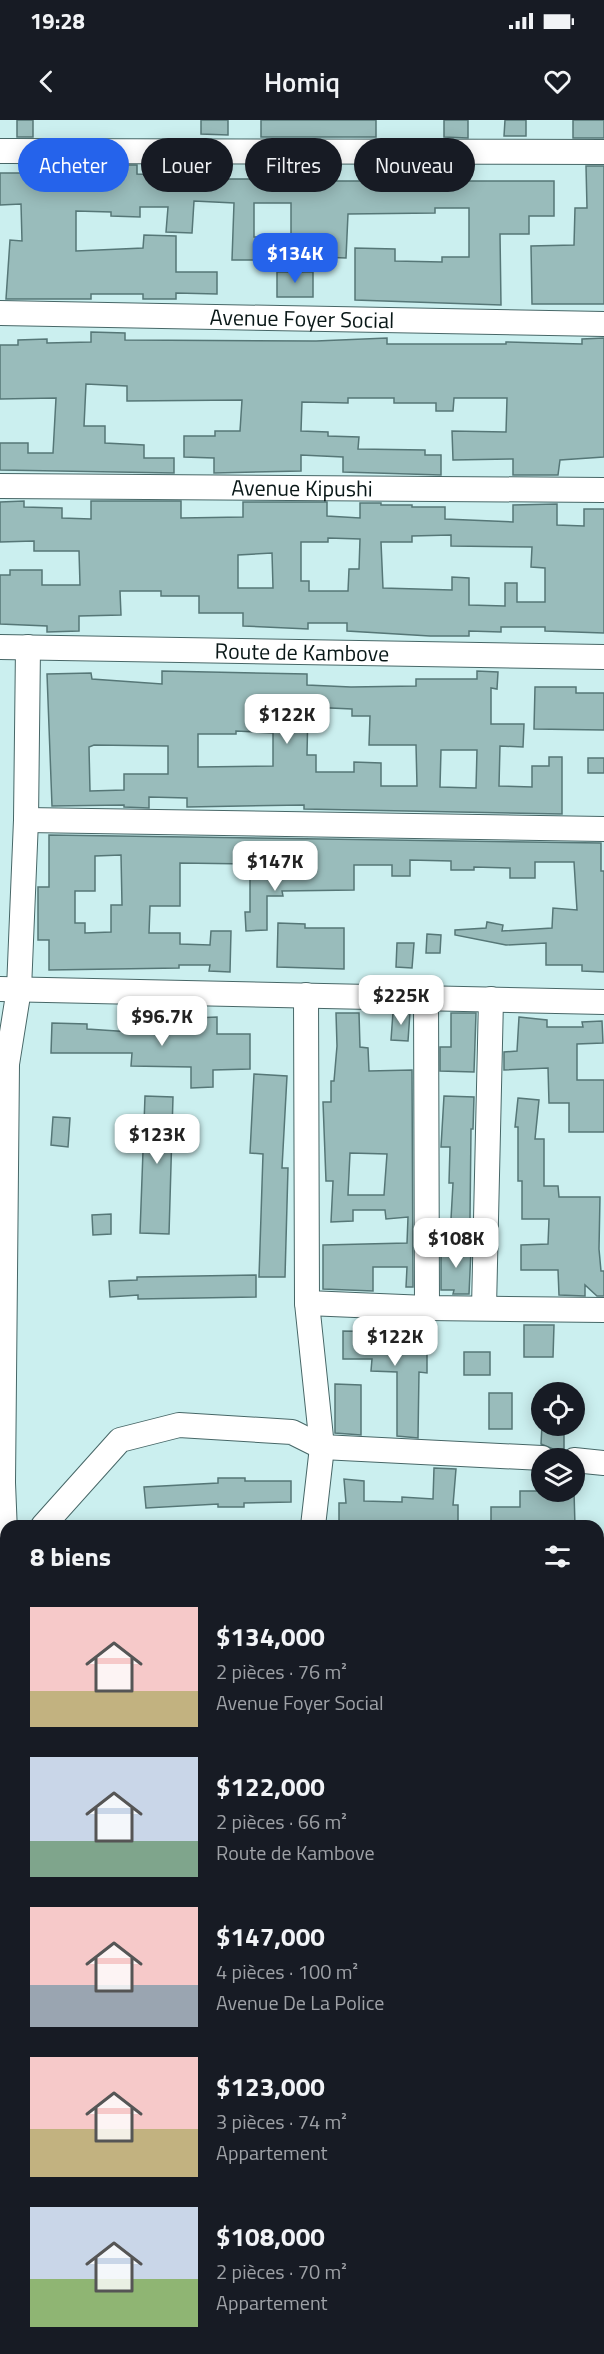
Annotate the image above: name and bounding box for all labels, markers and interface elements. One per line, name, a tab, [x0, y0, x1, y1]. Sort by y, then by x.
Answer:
text: 19:28	[30, 4, 85, 38]
text: Homiq	[264, 61, 340, 102]
icon: back	[30, 65, 63, 98]
icon: heart	[541, 65, 574, 98]
chip: Acheter	[18, 138, 129, 192]
chip: Louer	[141, 138, 233, 192]
chip: Filtres	[245, 138, 342, 192]
chip: Nouveau	[354, 138, 475, 192]
pin: $134K	[253, 233, 337, 284]
text: $134K	[267, 237, 323, 268]
street label: Avenue Foyer Social	[209, 300, 394, 337]
street label: Avenue Kipushi	[231, 471, 373, 505]
street label: Route de Kambove	[214, 634, 389, 670]
pin: $122K	[245, 694, 329, 745]
text: $122K	[259, 698, 315, 729]
pin: $147K	[233, 841, 317, 892]
text: $147K	[247, 845, 303, 876]
pin: $225K	[359, 975, 443, 1026]
text: $225K	[373, 979, 429, 1010]
pin: $96.7K	[113, 996, 211, 1047]
text: $96.7K	[131, 1000, 193, 1031]
pin: $123K	[115, 1114, 199, 1165]
text: $123K	[129, 1118, 185, 1149]
pin: $108K	[414, 1218, 498, 1269]
text: $108K	[428, 1222, 484, 1253]
pin: $122K	[353, 1316, 437, 1367]
text: $122K	[367, 1320, 423, 1351]
map controls	[531, 1382, 585, 1502]
button: locate	[531, 1382, 585, 1436]
button: layers	[531, 1448, 585, 1502]
text: 8 biens	[30, 1537, 111, 1576]
icon: filters	[541, 1540, 574, 1573]
text: $134,000	[216, 1617, 325, 1656]
icon: home	[78, 1631, 150, 1703]
text: 2 pièces · 76 m²	[216, 1656, 347, 1687]
text: Avenue Foyer Social	[216, 1687, 384, 1718]
text: $122,000	[216, 1767, 325, 1806]
icon: home	[78, 1781, 150, 1853]
text: 2 pièces · 66 m²	[216, 1806, 347, 1837]
text: Route de Kambove	[216, 1837, 374, 1868]
text: $147,000	[216, 1917, 325, 1956]
icon: home	[78, 1931, 150, 2003]
text: 4 pièces · 100 m²	[216, 1956, 358, 1987]
text: Avenue De La Police	[216, 1987, 384, 2018]
text: $123,000	[216, 2067, 325, 2106]
icon: home	[78, 2081, 150, 2153]
text: 3 pièces · 74 m²	[216, 2106, 347, 2137]
text: Appartement	[216, 2137, 328, 2168]
text: $108,000	[216, 2217, 325, 2256]
icon: home	[78, 2231, 150, 2303]
text: 2 pièces · 70 m²	[216, 2256, 347, 2287]
text: Appartement	[216, 2287, 328, 2318]

